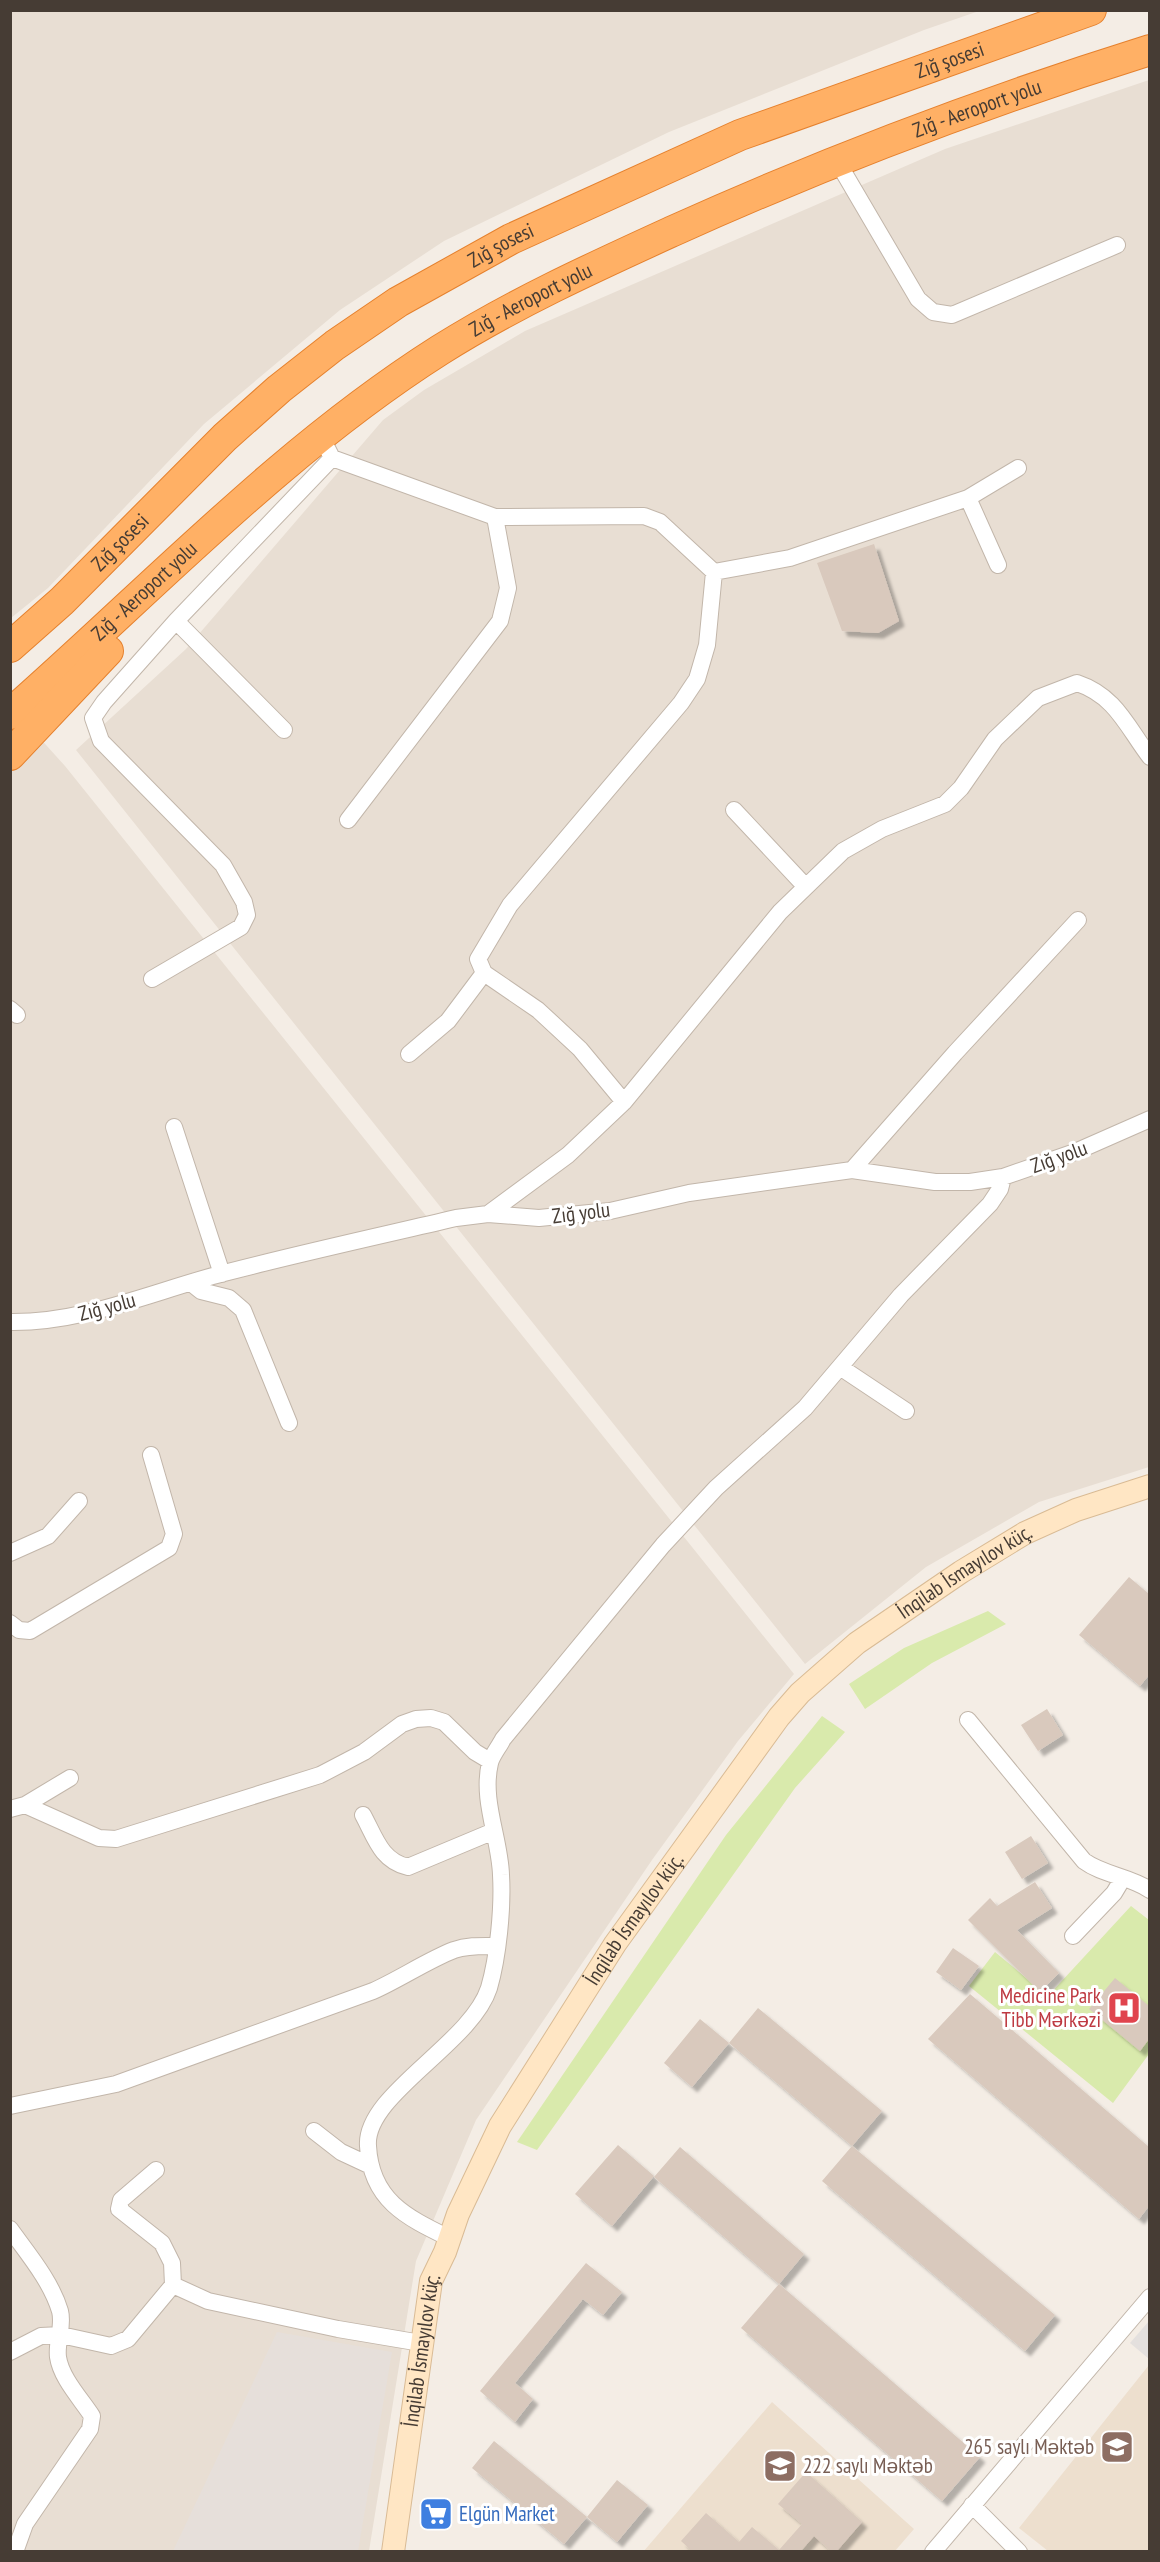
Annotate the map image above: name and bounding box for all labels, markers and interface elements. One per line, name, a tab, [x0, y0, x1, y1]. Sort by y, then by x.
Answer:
street label: Zığ şosesi	[912, 35, 988, 84]
street label: Zığ - Aeroport yolu	[909, 73, 1045, 144]
street label: Zığ şosesi	[463, 216, 538, 273]
street label: Zığ - Aeroport yolu	[464, 256, 596, 342]
street label: Zığ şosesi	[85, 507, 154, 577]
street label: Zığ - Aeroport yolu	[85, 535, 203, 647]
street label: Zığ yolu	[1027, 1134, 1091, 1179]
street label: Zığ yolu	[550, 1196, 611, 1229]
street label: Zığ yolu	[75, 1286, 138, 1327]
street label: İnqilab İsmayılov küç.	[892, 1518, 1036, 1625]
street label: İnqilab İsmayılov küç.	[578, 1847, 689, 1990]
place label: Medicine Park Tibb Mərkəzi	[1000, 1982, 1101, 2033]
hospital icon: Medicine Park Tibb Mərkəzi	[1106, 1990, 1142, 2026]
street label: İnqilab İsmayılov küç.	[397, 2268, 446, 2429]
school or university icon: 265 saylı Məktəb	[1099, 2429, 1135, 2465]
place label: 265 saylı Məktəb	[964, 2433, 1094, 2460]
school or university icon: 222 saylı Məktəb	[762, 2448, 798, 2484]
place label: 222 saylı Məktəb	[803, 2452, 933, 2479]
supermarket icon: Elgün Market	[418, 2496, 454, 2532]
place label: Elgün Market	[459, 2500, 555, 2527]

